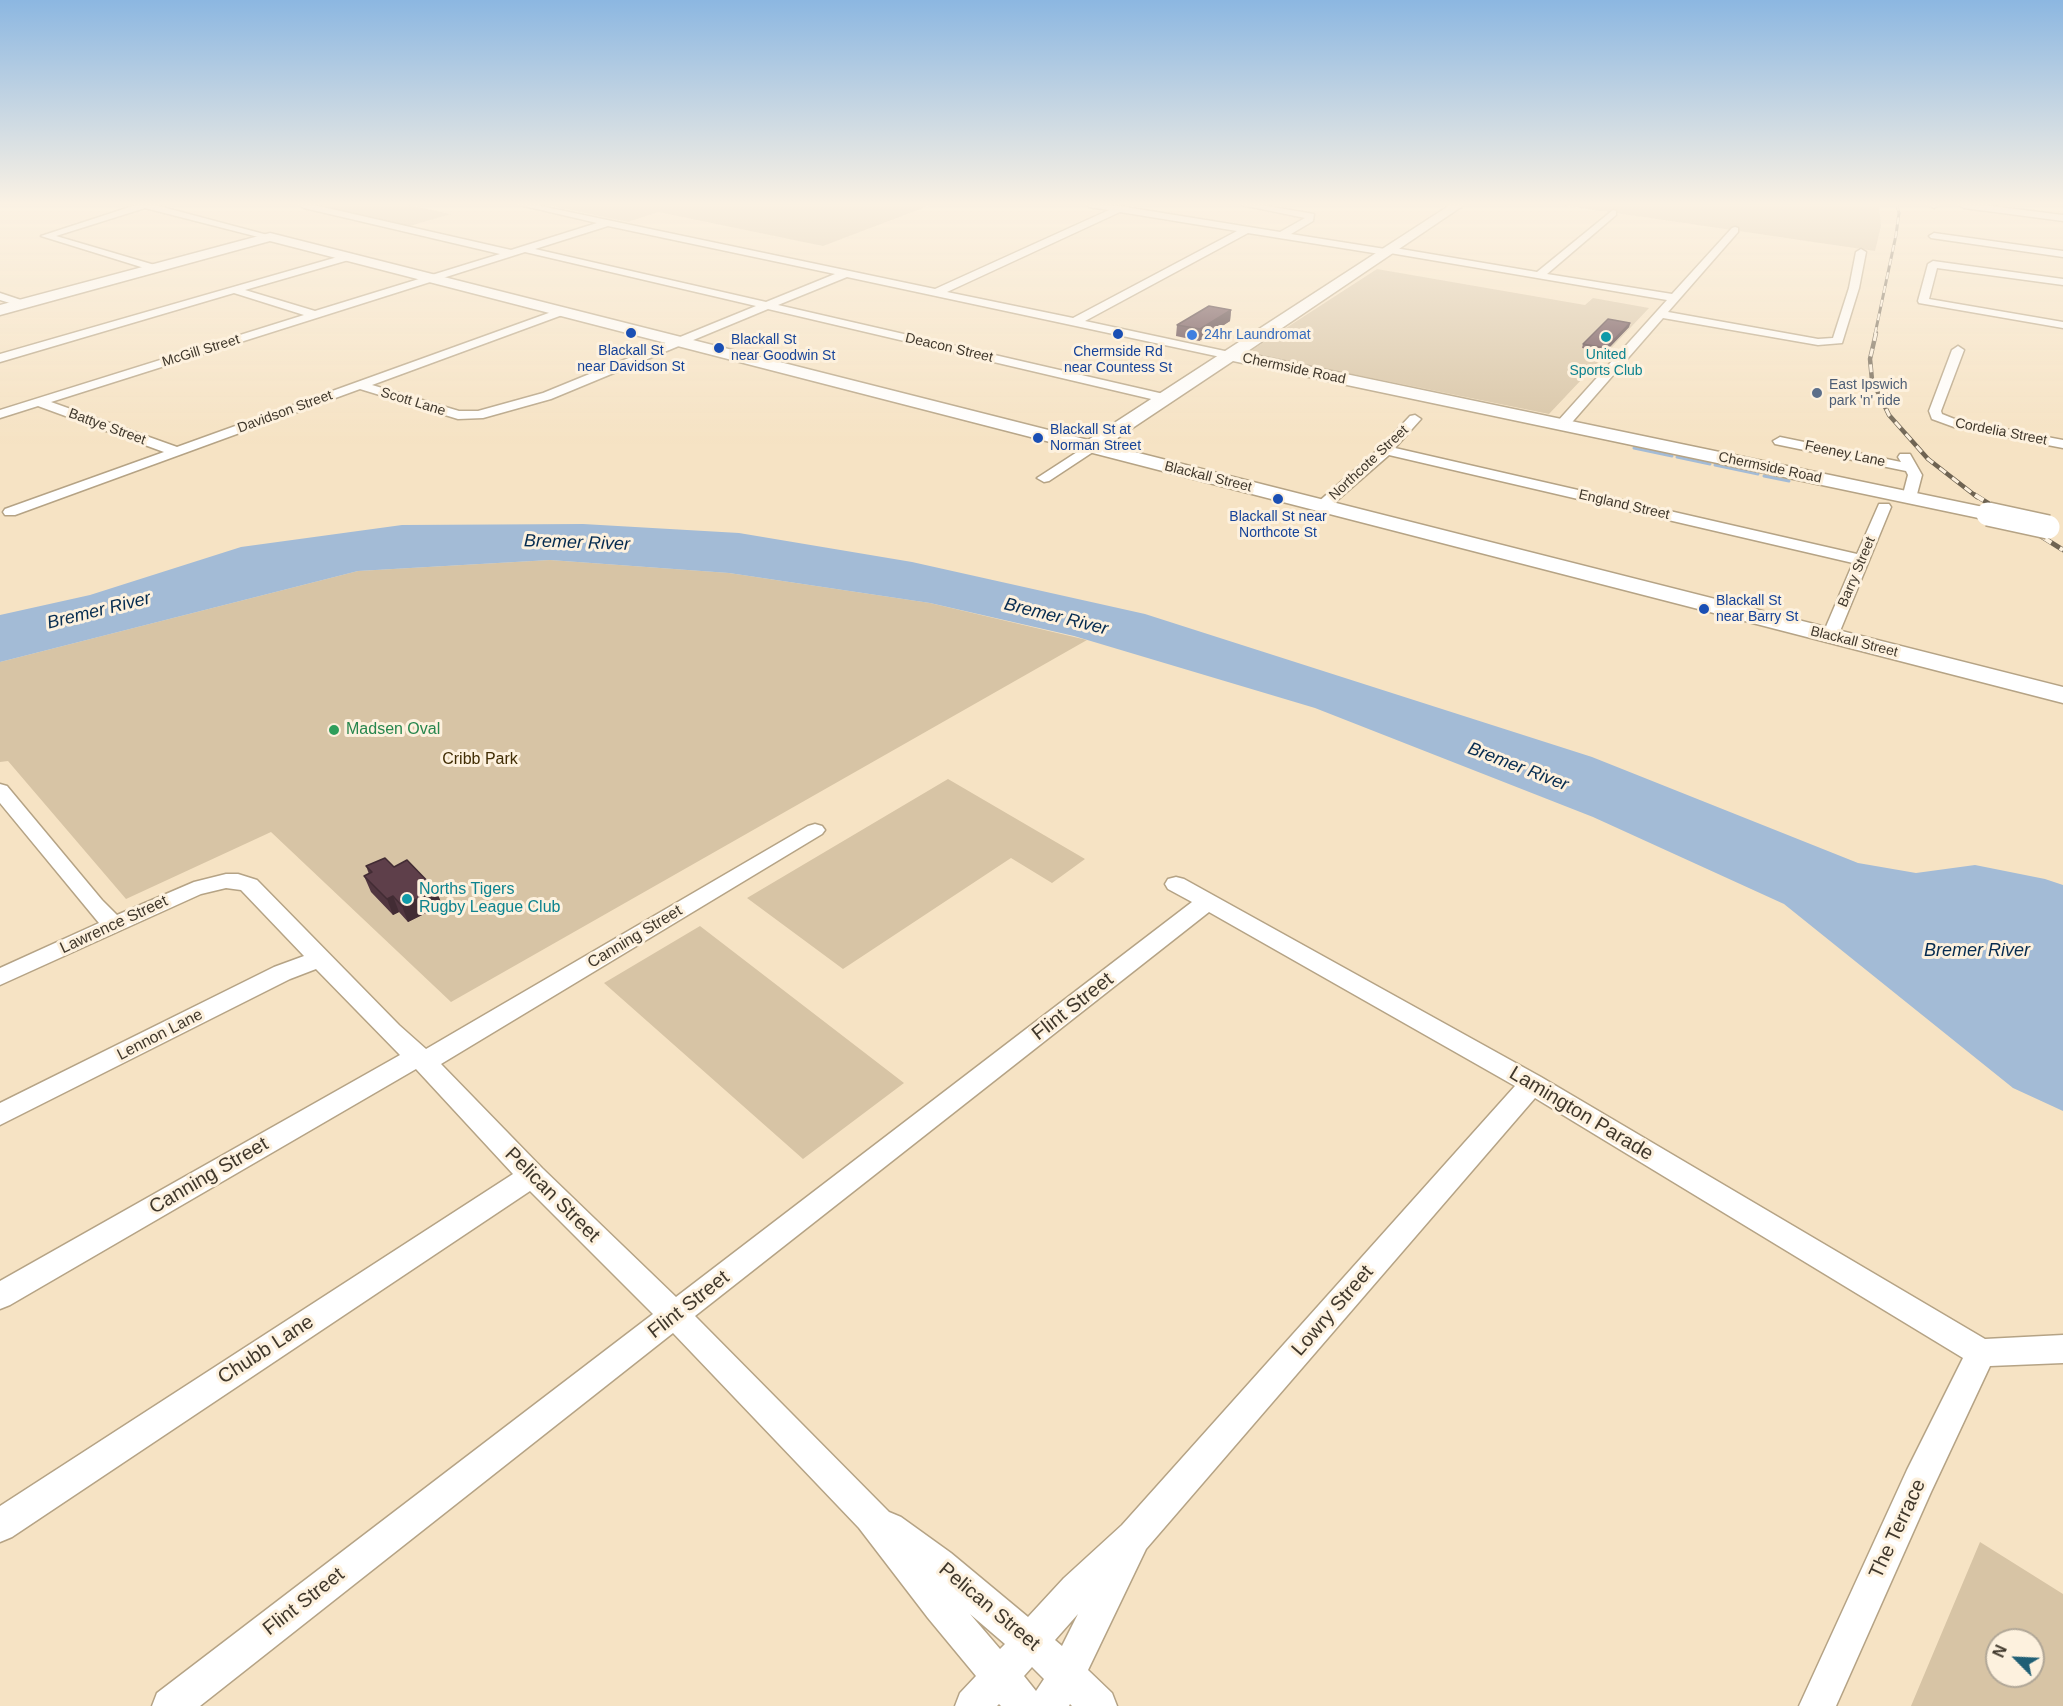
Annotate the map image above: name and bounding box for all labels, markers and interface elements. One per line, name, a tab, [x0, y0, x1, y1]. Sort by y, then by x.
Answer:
marker: Blackall St near Davidson St	[624, 326, 638, 340]
marker: Chermside Rd near Countess St	[1111, 327, 1125, 341]
place label: 24hr Laundromat	[1204, 327, 1311, 343]
marker: 24hr Laundromat	[1185, 328, 1199, 342]
street label: Deacon Street	[904, 330, 994, 366]
marker: United Sports Club	[1599, 330, 1613, 344]
street label: McGill Street	[160, 331, 242, 371]
place label: Blackall St near Goodwin St	[731, 332, 835, 364]
marker: Blackall St near Goodwin St	[712, 341, 726, 355]
place label: Blackall St near Davidson St	[577, 343, 685, 376]
place label: Chermside Rd near Countess St	[1064, 344, 1172, 376]
place label: United Sports Club	[1569, 347, 1643, 380]
street label: Chermside Road	[1241, 350, 1347, 388]
place label: East Ipswich park 'n' ride	[1829, 377, 1908, 410]
street label: Scott Lane	[379, 384, 447, 420]
marker: East Ipswich park 'n' ride	[1810, 386, 1824, 400]
street label: Davidson Street	[235, 387, 335, 437]
street label: Battye Street	[66, 405, 148, 449]
street label: Cordelia Street	[1954, 415, 2048, 449]
place label: Blackall St at Norman Street	[1050, 422, 1141, 454]
street label: Northcote Street	[1326, 422, 1412, 504]
marker: Blackall St at Norman Street	[1031, 431, 1045, 445]
street label: Feeney Lane	[1803, 437, 1887, 471]
street label: Chermside Road	[1717, 449, 1823, 487]
street label: Blackall Street	[1163, 458, 1253, 496]
street label: England Street	[1577, 486, 1671, 524]
marker: Blackall St near Northcote St	[1271, 492, 1285, 506]
place label: Blackall St near Northcote St	[1229, 509, 1327, 542]
water label: Bremer River	[524, 530, 630, 556]
street label: Barry Street	[1835, 534, 1879, 610]
water label: Bremer River	[45, 588, 153, 634]
place label: Blackall St near Barry St	[1716, 593, 1798, 626]
water label: Bremer River	[1002, 594, 1110, 640]
marker: Blackall St near Barry St	[1697, 602, 1711, 616]
street label: Blackall Street	[1809, 623, 1899, 661]
place label: Madsen Oval	[346, 720, 440, 740]
marker: Madsen Oval	[327, 723, 341, 737]
water label: Bremer River	[1465, 738, 1571, 796]
park label: Cribb Park	[442, 750, 518, 770]
place label: Norths Tigers Rugby League Club	[419, 880, 560, 918]
street label: Lawrence Street	[57, 892, 171, 958]
marker: Norths Tigers Rugby League Club	[400, 892, 414, 906]
street label: Canning Street	[584, 901, 686, 973]
water label: Bremer River	[1924, 940, 2030, 962]
street label: Flint Street	[1028, 968, 1118, 1046]
street label: Lennon Lane	[114, 1005, 206, 1065]
street label: Lamington Parade	[1505, 1062, 1657, 1166]
street label: Canning Street	[145, 1132, 273, 1220]
street label: Pelican Street	[499, 1142, 605, 1248]
street label: Lowry Street	[1287, 1261, 1379, 1361]
street label: Flint Street	[644, 1266, 734, 1344]
street label: Chubb Lane	[214, 1310, 318, 1390]
street label: The Terrace	[1865, 1476, 1931, 1582]
street label: Pelican Street	[934, 1558, 1044, 1656]
street label: Flint Street	[259, 1563, 349, 1641]
north arrow	[1985, 1628, 2045, 1688]
text: N	[1990, 1643, 2010, 1660]

